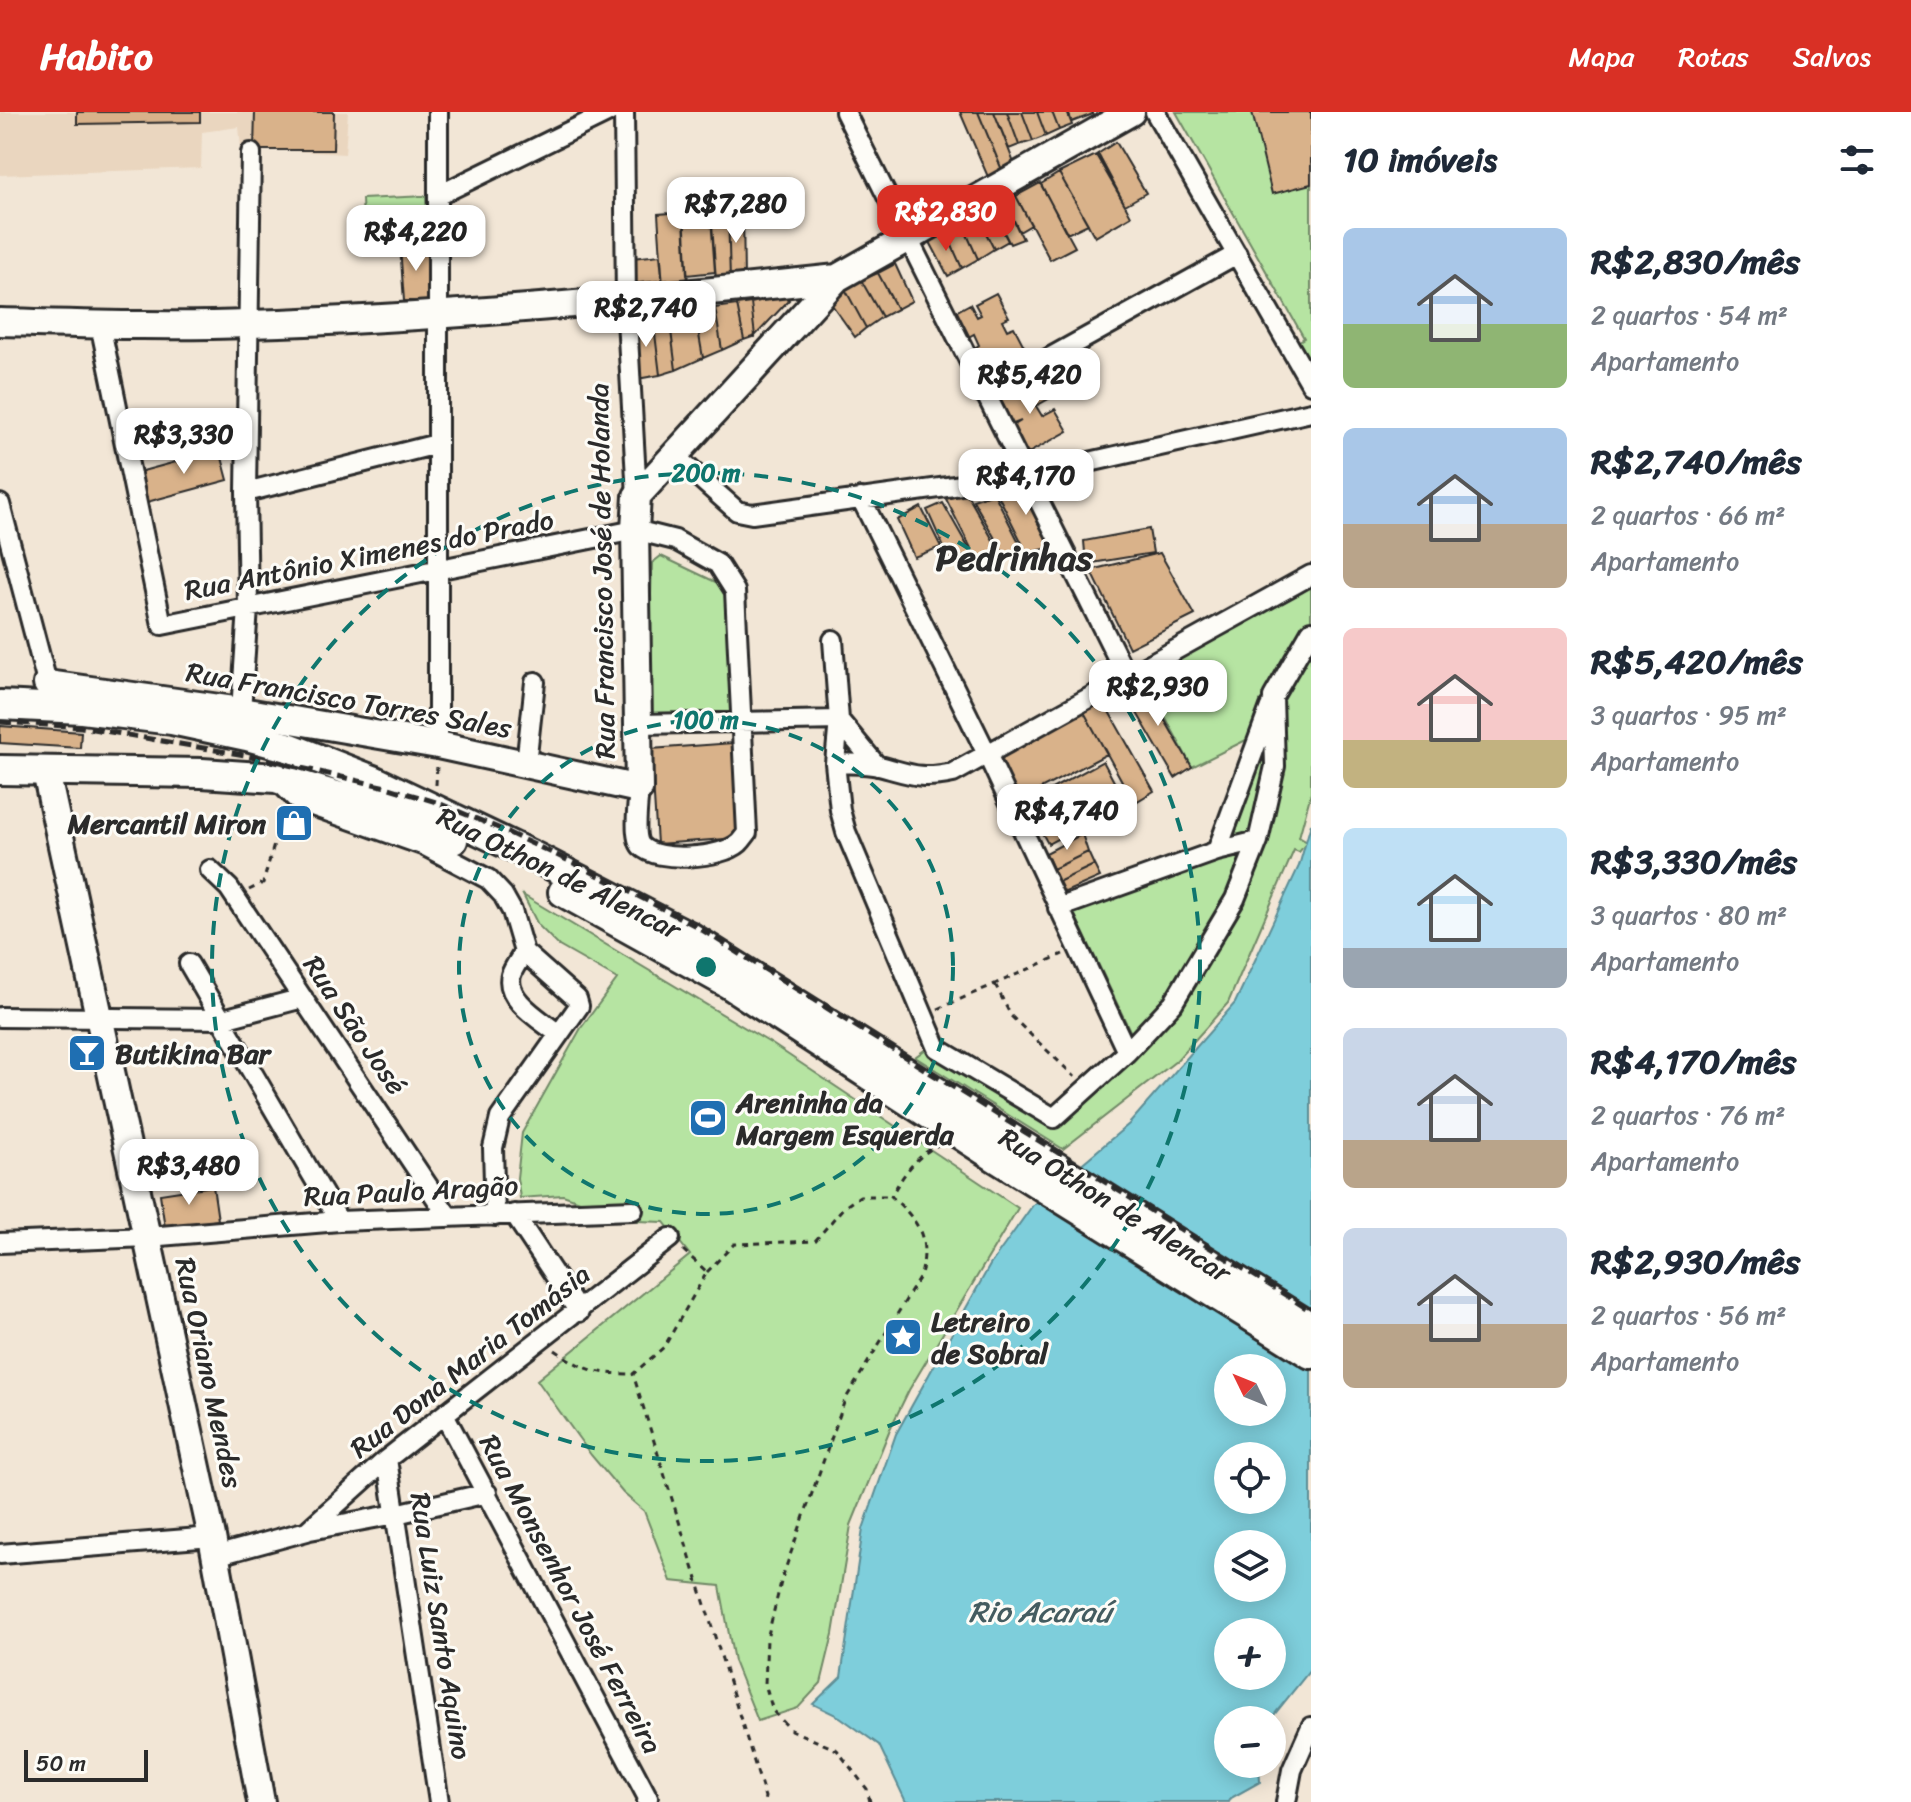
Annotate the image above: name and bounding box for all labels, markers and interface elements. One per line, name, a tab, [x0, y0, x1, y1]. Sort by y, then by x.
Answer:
text: Habito	[40, 23, 153, 90]
text: Mapa	[1568, 32, 1634, 81]
text: Rotas	[1678, 32, 1749, 81]
text: Salvos	[1793, 32, 1871, 81]
text: 10 imóveis	[1343, 130, 1497, 190]
icon: filters	[1835, 138, 1879, 182]
pin: R$7,280	[662, 177, 810, 245]
text: R$7,280	[685, 180, 787, 226]
pin: R$2,830	[872, 185, 1020, 253]
text: R$2,830	[895, 188, 997, 234]
pin: R$4,220	[342, 205, 490, 273]
text: R$4,220	[365, 208, 467, 254]
text: R$2,830/mês	[1591, 232, 1800, 292]
icon: home	[1407, 260, 1503, 356]
pin: R$2,740	[572, 281, 720, 349]
text: R$2,740	[595, 284, 697, 330]
text: 2 quartos · 54 m²	[1591, 292, 1788, 338]
text: Apartamento	[1591, 338, 1739, 384]
pin: R$5,420	[956, 348, 1104, 416]
text: R$5,420	[978, 351, 1082, 397]
street label: Rua Francisco José de Holanda	[574, 383, 630, 759]
pin: R$3,330	[110, 408, 258, 476]
text: R$3,330	[134, 411, 234, 457]
text: R$2,740/mês	[1591, 432, 1802, 492]
pin: R$4,170	[952, 449, 1100, 517]
text: 200 m	[671, 452, 741, 494]
text: R$4,170	[977, 452, 1075, 498]
icon: home	[1407, 460, 1503, 556]
text: 2 quartos · 66 m²	[1591, 492, 1785, 538]
street label: Rua Antônio Ximenes do Prado	[180, 495, 558, 615]
district label: Pedrinhas	[935, 526, 1093, 590]
text: Apartamento	[1591, 538, 1739, 584]
text: R$5,420/mês	[1591, 632, 1803, 692]
street label: Rua Francisco Torres Sales	[182, 647, 516, 753]
pin: R$2,930	[1084, 660, 1232, 728]
icon: home	[1407, 660, 1503, 756]
text: R$2,930	[1107, 663, 1209, 709]
text: 3 quartos · 95 m²	[1591, 692, 1787, 738]
text: 100 m	[673, 699, 739, 741]
text: Apartamento	[1591, 738, 1739, 784]
pin: R$4,740	[993, 784, 1141, 852]
text: R$4,740	[1015, 787, 1119, 833]
street label: Rua Othon de Alencar	[428, 793, 691, 954]
place label: Mercantil Miron	[66, 799, 267, 848]
shop icon: Mercantil Miron	[273, 802, 315, 844]
text: R$3,330/mês	[1591, 832, 1797, 892]
icon: home	[1407, 860, 1503, 956]
text: 3 quartos · 80 m²	[1591, 892, 1787, 938]
text: Apartamento	[1591, 938, 1739, 984]
street label: Rua São José	[290, 945, 420, 1105]
centre of rings	[692, 953, 720, 981]
place label: Butikina Bar	[115, 1029, 273, 1078]
bar icon: Butikina Bar	[66, 1032, 108, 1074]
text: R$4,170/mês	[1591, 1032, 1797, 1092]
icon: home	[1407, 1060, 1503, 1156]
place label: Areninha da Margem Esquerda	[735, 1078, 954, 1159]
text: 2 quartos · 76 m²	[1591, 1092, 1785, 1138]
sports icon: Areninha da Margem Esquerda	[687, 1097, 729, 1139]
street label: Rua Othon de Alencar	[989, 1114, 1242, 1297]
text: Apartamento	[1591, 1138, 1739, 1184]
pin: R$3,480	[115, 1139, 263, 1207]
text: R$3,480	[138, 1142, 240, 1188]
street label: Rua Paulo Aragão	[303, 1161, 519, 1221]
text: R$2,930/mês	[1591, 1232, 1800, 1292]
street label: Rua Dona Maria Tomásia	[339, 1251, 601, 1471]
street label: Rua Oriano Mendes	[161, 1253, 257, 1493]
icon: home	[1407, 1260, 1503, 1356]
text: 2 quartos · 56 m²	[1591, 1292, 1786, 1338]
place label: Letreiro de Sobral	[931, 1297, 1049, 1378]
place icon: Letreiro de Sobral	[882, 1316, 924, 1358]
text: Apartamento	[1591, 1338, 1739, 1384]
north arrow	[1214, 1354, 1286, 1426]
map controls	[1214, 1354, 1286, 1778]
street label: Rua Monsenhor José Ferreira	[466, 1425, 676, 1763]
button: locate	[1214, 1442, 1286, 1514]
street label: Rua Luiz Santo Aquino	[396, 1489, 486, 1763]
button: layers	[1214, 1530, 1286, 1602]
water label: Rio Acaraú	[969, 1585, 1117, 1639]
button: +	[1214, 1618, 1286, 1690]
button: −	[1214, 1706, 1286, 1778]
text: 50 m	[36, 1744, 86, 1783]
scale bar	[24, 1746, 148, 1782]

